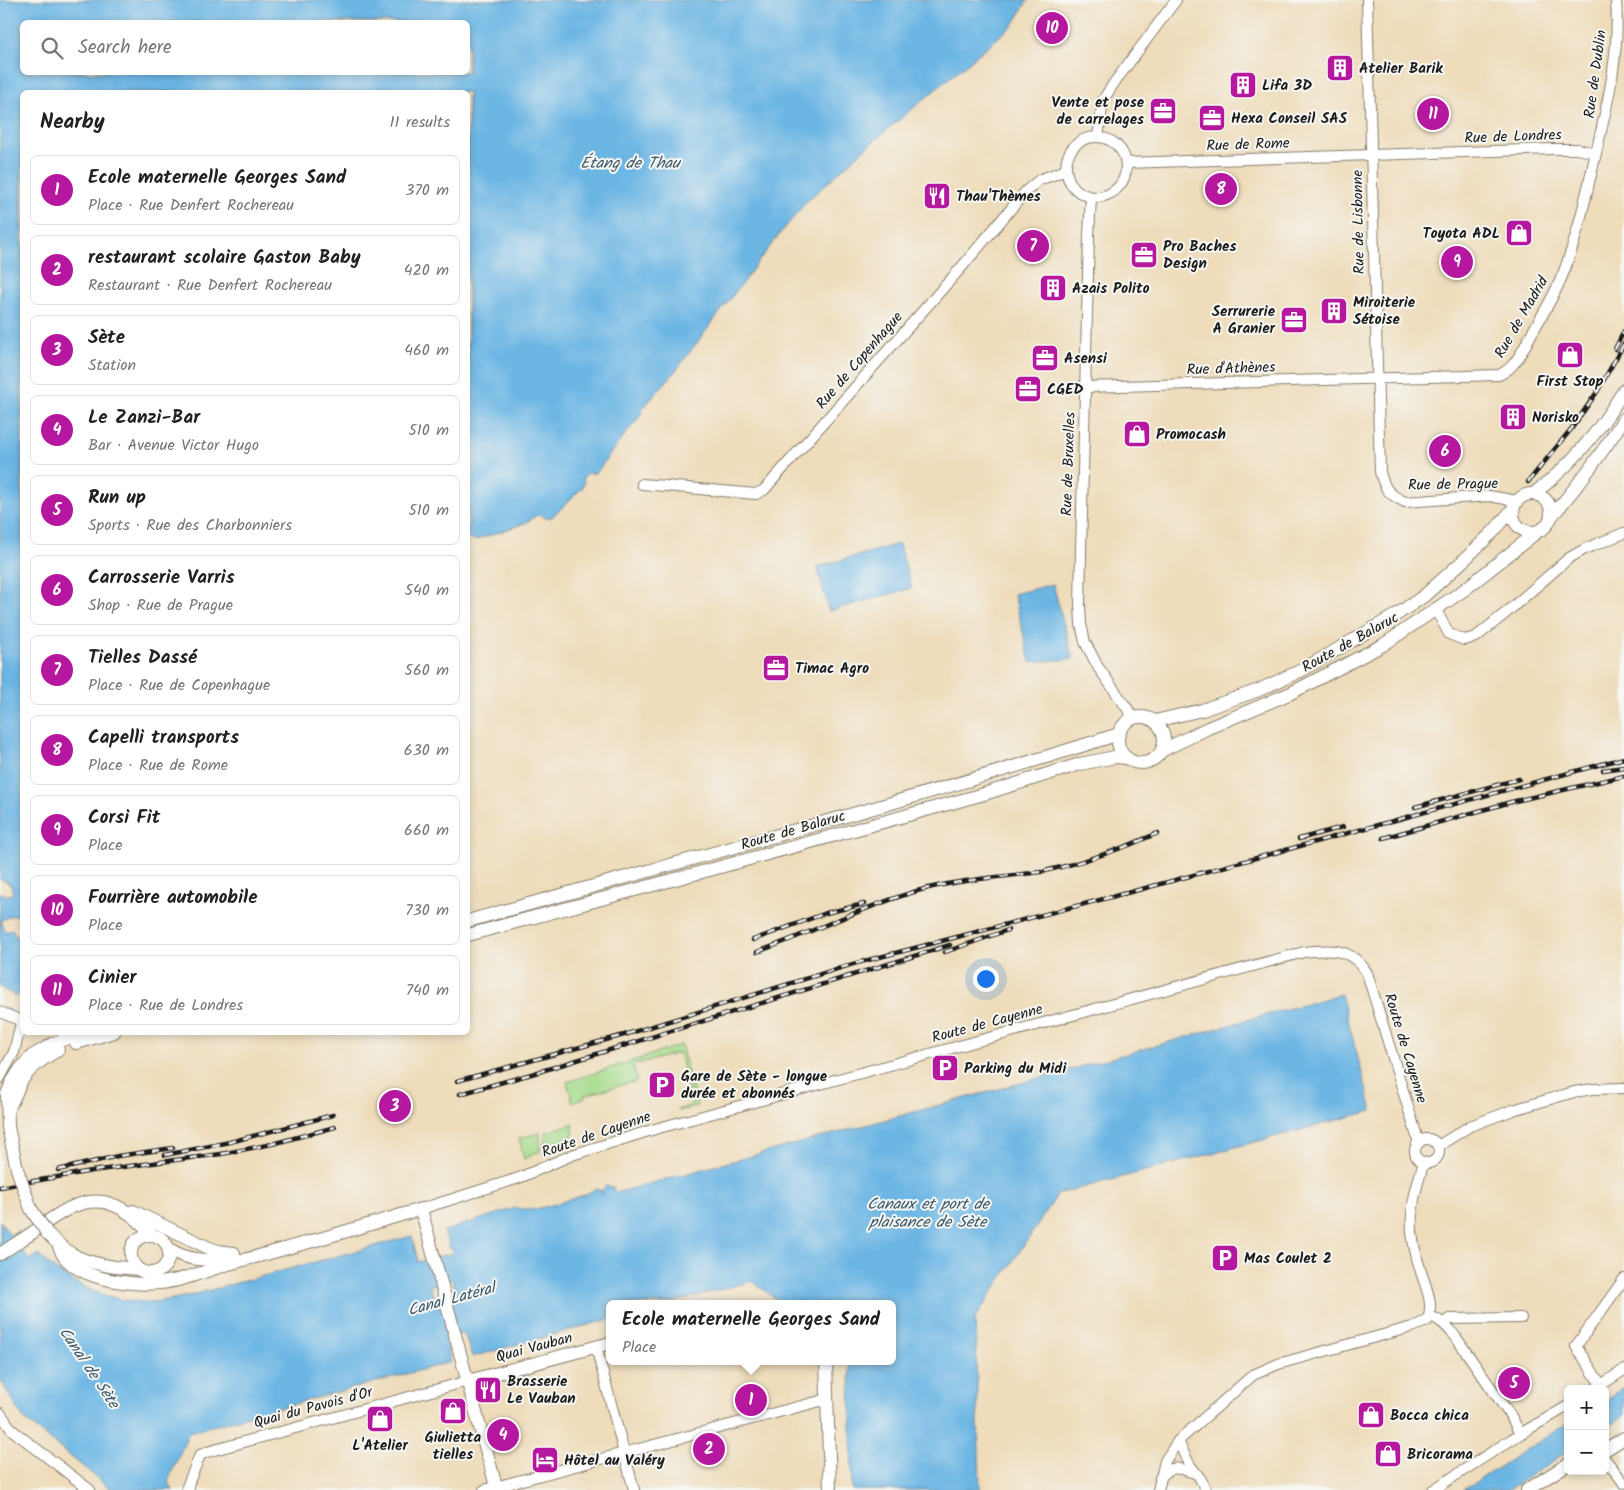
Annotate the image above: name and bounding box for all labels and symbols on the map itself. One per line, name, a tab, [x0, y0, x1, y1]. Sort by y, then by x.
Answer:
pin: 10	[1036, 9, 1068, 47]
street label: Rue de Dublin	[1578, 28, 1614, 120]
building icon: Atelier Barik	[1325, 53, 1355, 83]
place label: Atelier Barik	[1359, 57, 1443, 81]
building icon: Lifa 3D	[1228, 70, 1258, 100]
place label: Lifa 3D	[1262, 74, 1312, 98]
place label: Vente et pose de carrelages	[1051, 91, 1145, 132]
pin: 11	[1417, 95, 1449, 133]
office icon: Vente et pose de carrelages	[1148, 96, 1178, 126]
office icon: Hexa Conseil SAS	[1197, 103, 1227, 133]
place label: Hexa Conseil SAS	[1231, 107, 1348, 131]
street label: Rue de Londres	[1464, 123, 1563, 151]
street label: Rue de Rome	[1206, 132, 1290, 158]
water label: Étang de Thau	[580, 151, 682, 176]
street label: Rue de Lisbonne	[1346, 169, 1372, 274]
pin: 8	[1205, 170, 1237, 208]
restaurant icon: Thau'Thèmes	[922, 181, 952, 211]
place label: Thau'Thèmes	[956, 185, 1041, 209]
shop icon: Toyota ADL	[1504, 218, 1534, 248]
place label: Toyota ADL	[1423, 222, 1500, 246]
pin: 7	[1017, 227, 1049, 265]
place label: Pro Baches Design	[1163, 235, 1236, 276]
office icon: Pro Baches Design	[1129, 240, 1159, 270]
pin: 9	[1441, 243, 1473, 281]
street label: Rue de Madrid	[1489, 271, 1555, 363]
building icon: Azais Polito	[1038, 273, 1068, 303]
place label: Azais Polito	[1072, 277, 1150, 301]
place label: Miroiterie Sétoise	[1353, 291, 1416, 332]
building icon: Miroiterie Sétoise	[1319, 296, 1349, 326]
place label: Serrurerie A Granier	[1212, 300, 1276, 341]
office icon: Serrurerie A Granier	[1279, 305, 1309, 335]
street label: Rue de Copenhague	[810, 306, 909, 415]
shop icon: First Stop	[1555, 340, 1585, 370]
office icon: Asensi	[1030, 343, 1060, 373]
place label: Asensi	[1064, 347, 1108, 371]
street label: Rue d'Athènes	[1186, 355, 1277, 383]
place label: First Stop	[1537, 370, 1603, 394]
office icon: CGED	[1013, 374, 1043, 404]
place label: CGED	[1047, 378, 1083, 402]
building icon: Norisko	[1498, 402, 1528, 432]
place label: Norisko	[1532, 406, 1579, 430]
street label: Rue de Bruxelles	[1055, 411, 1083, 517]
shop icon: Promocash	[1122, 419, 1152, 449]
place label: Promocash	[1156, 423, 1226, 447]
pin: 6	[1429, 432, 1461, 470]
street label: Rue de Prague	[1408, 472, 1499, 498]
street label: Route de Balaruc	[1298, 606, 1404, 679]
office icon: Timac Agro	[761, 653, 791, 683]
place label: Timac Agro	[795, 657, 869, 681]
street label: Route de Balaruc	[738, 804, 849, 857]
your location	[973, 966, 999, 992]
street label: Route de Cayenne	[1377, 990, 1433, 1107]
street label: Route de Cayenne	[929, 998, 1046, 1050]
parking icon: Parking du Midi	[930, 1053, 960, 1083]
place label: Parking du Midi	[964, 1057, 1067, 1081]
place label: Gare de Sète - longue durée et abonnés	[681, 1065, 828, 1106]
parking icon: Gare de Sète - longue durée et abonnés	[647, 1070, 677, 1100]
pin: 3	[379, 1087, 411, 1125]
street label: Route de Cayenne	[538, 1105, 654, 1165]
water label: Canaux et port de plaisance de Sète	[867, 1192, 991, 1235]
parking icon: Mas Coulet 2	[1210, 1243, 1240, 1273]
place label: Mas Coulet 2	[1244, 1247, 1332, 1271]
water label: Canal Latéral	[405, 1275, 501, 1323]
water label: Canal de Sète	[52, 1322, 126, 1415]
street label: Quai Vauban	[493, 1326, 575, 1370]
pin: 5	[1498, 1364, 1530, 1402]
place label: Brasserie Le Vauban	[507, 1370, 576, 1411]
restaurant icon: Brasserie Le Vauban	[473, 1375, 503, 1405]
street label: Quai du Pavois d'Or	[251, 1380, 376, 1435]
pin: 1	[735, 1381, 767, 1419]
shop icon: Giulietta tielles	[438, 1396, 468, 1426]
shop icon: Bocca chica	[1356, 1400, 1386, 1430]
shop icon: L'Atelier	[365, 1404, 395, 1434]
place label: Bocca chica	[1390, 1404, 1469, 1428]
pin: 4	[487, 1416, 519, 1454]
place label: Giulietta tielles	[425, 1426, 482, 1467]
pin: 2	[693, 1430, 725, 1468]
place label: L'Atelier	[352, 1434, 408, 1458]
shop icon: Bricorama	[1373, 1439, 1403, 1469]
place label: Bricorama	[1407, 1443, 1473, 1467]
hotel icon: Hôtel au Valéry	[530, 1445, 560, 1475]
place label: Hôtel au Valéry	[564, 1449, 665, 1473]

